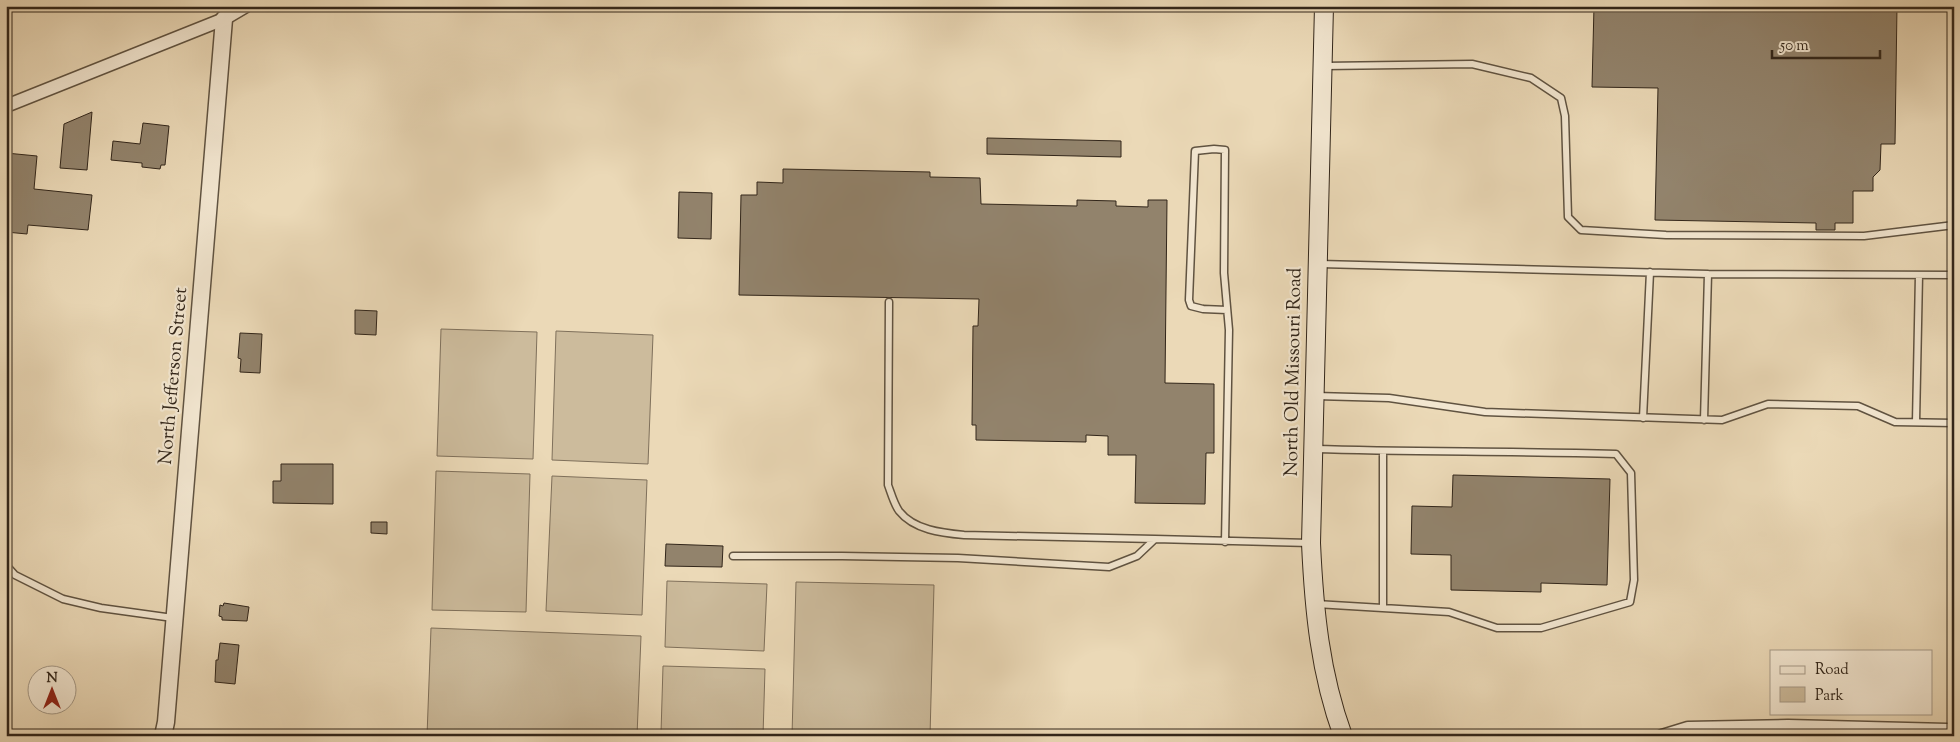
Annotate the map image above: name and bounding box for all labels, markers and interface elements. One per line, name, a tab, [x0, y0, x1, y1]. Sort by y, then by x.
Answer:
scale bar	[1772, 28, 1880, 60]
text: 50 m	[1779, 36, 1809, 57]
street label: North Old Missouri Road	[1279, 267, 1309, 477]
street label: North Jefferson Street	[153, 286, 195, 466]
legend	[1770, 650, 1932, 714]
text: Road	[1815, 660, 1849, 681]
north arrow	[28, 664, 78, 714]
text: N	[46, 669, 58, 689]
text: Park	[1815, 686, 1844, 707]

